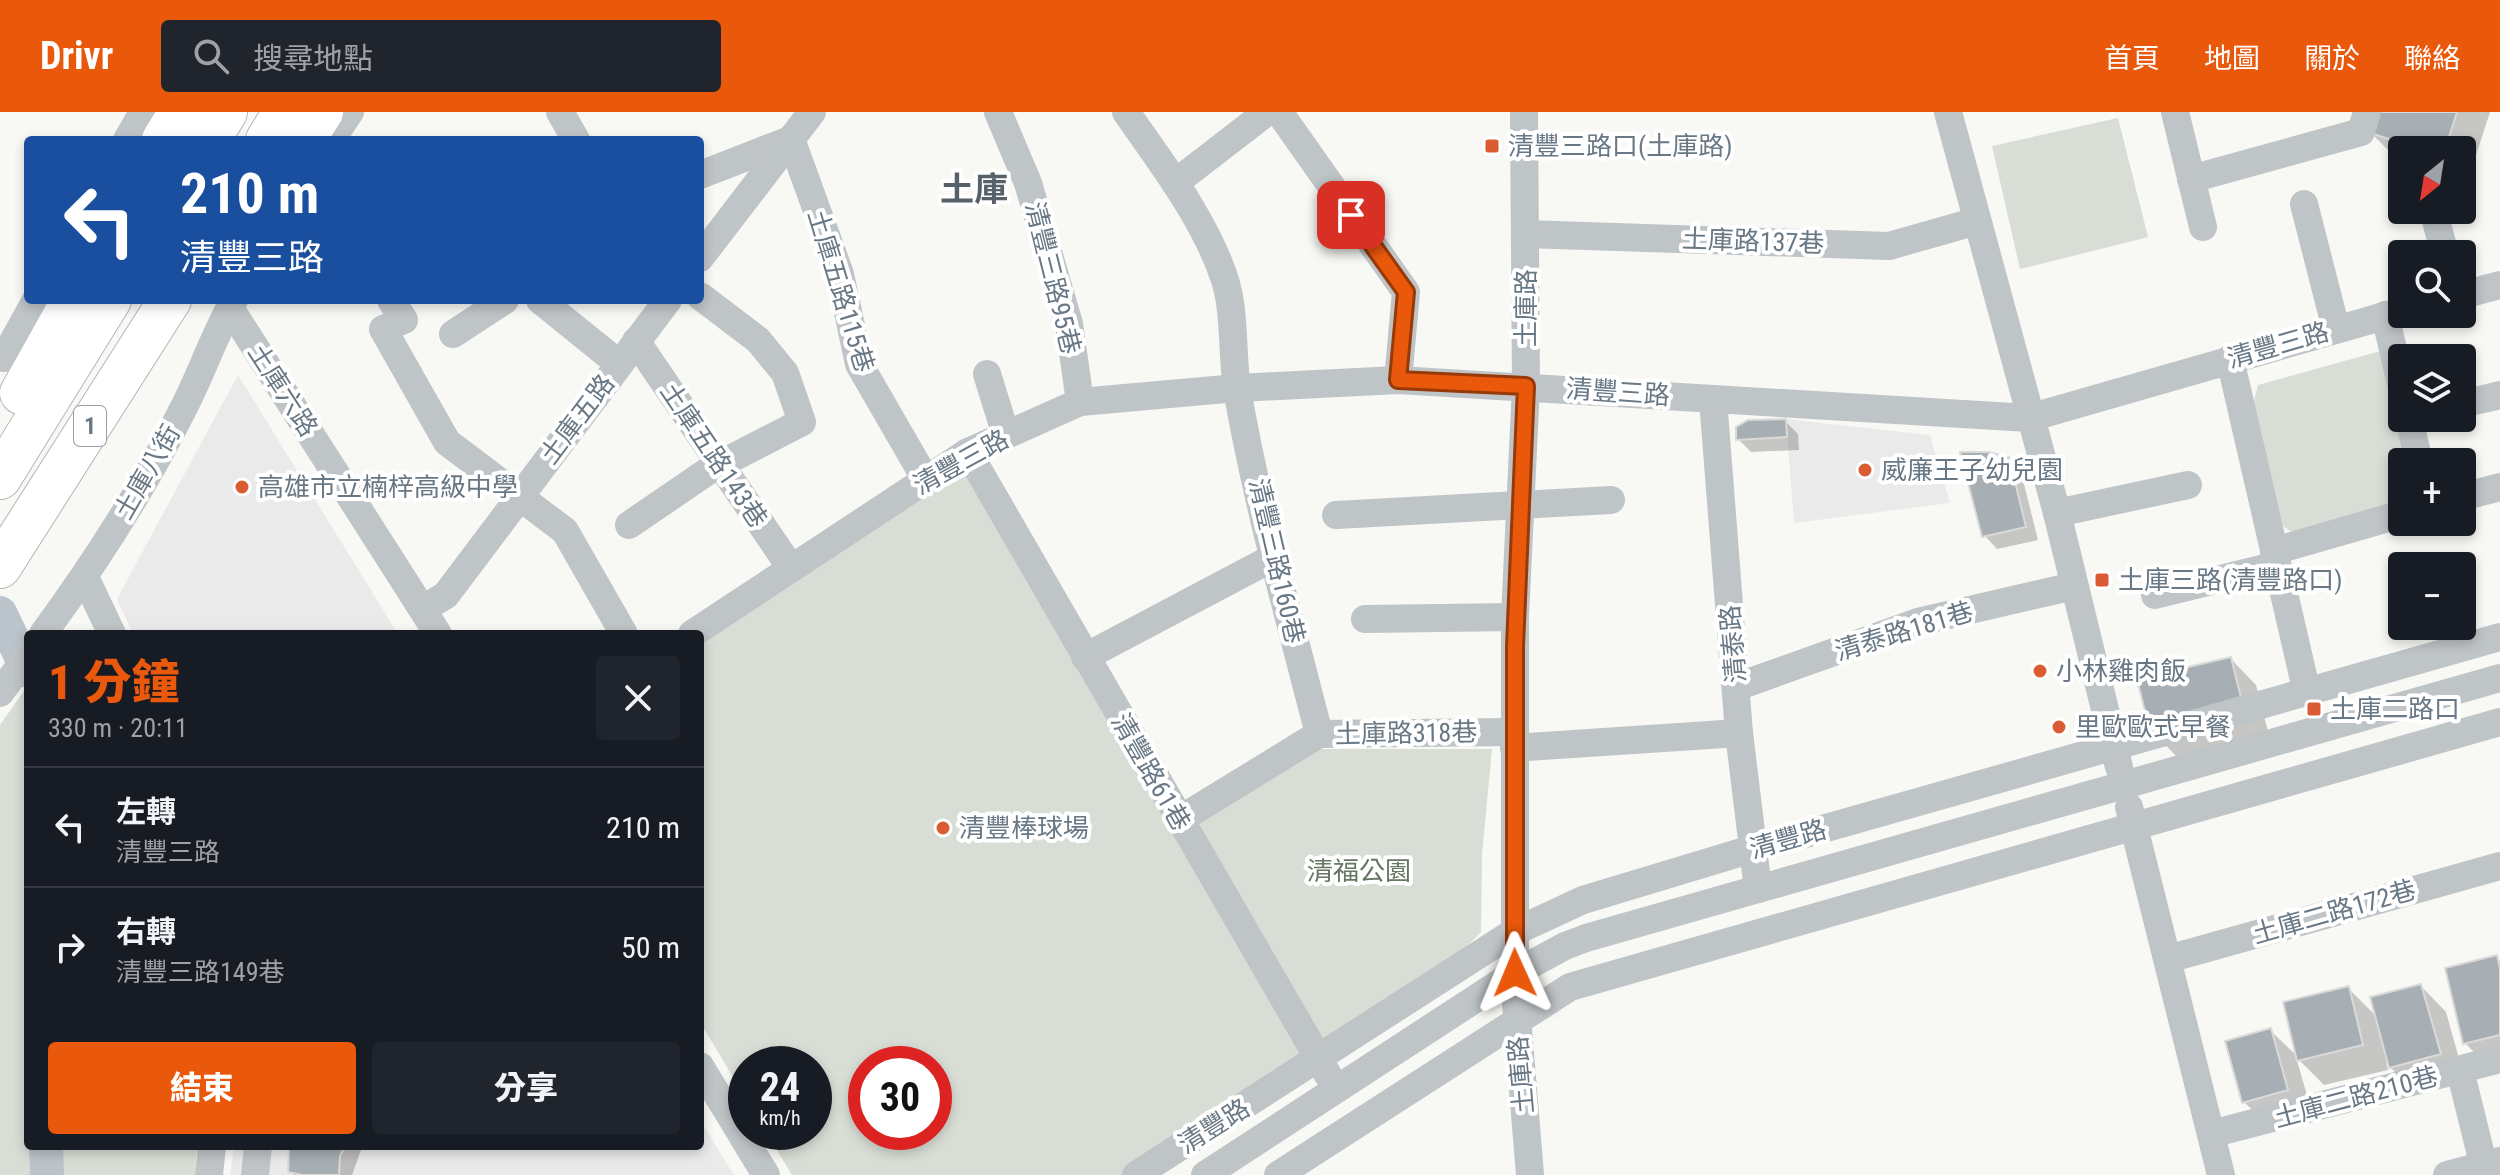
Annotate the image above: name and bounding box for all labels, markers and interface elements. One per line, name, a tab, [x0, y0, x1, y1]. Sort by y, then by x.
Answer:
search box	[161, 20, 721, 92]
text: Drivr	[40, 34, 113, 78]
icon: search	[189, 34, 233, 78]
text: 搜尋地點	[253, 41, 373, 76]
text: 首頁	[2104, 42, 2160, 75]
text: 地圖	[2204, 42, 2260, 75]
text: 關於	[2304, 42, 2360, 75]
text: 聯絡	[2404, 42, 2460, 75]
place label: 清豐三路口(土庫路)	[1508, 131, 1732, 161]
north arrow	[2388, 136, 2476, 224]
map controls	[2388, 136, 2476, 640]
marker: 清豐三路口(土庫路)	[1483, 137, 1501, 155]
text: 210 m	[180, 161, 319, 227]
icon: left	[48, 168, 152, 272]
district label: 土庫	[940, 169, 1008, 209]
pin	[1317, 181, 1385, 249]
icon: arrive	[1329, 193, 1373, 237]
street label: 清豐三路95巷	[1020, 199, 1086, 357]
street label: 土庫五路115巷	[802, 206, 880, 376]
street label: 土庫路137巷	[1681, 224, 1825, 258]
text: 清豐三路	[180, 237, 324, 279]
button: search	[2388, 240, 2476, 328]
street label: 土庫路	[1511, 269, 1541, 347]
street label: 清豐三路	[2224, 316, 2332, 374]
street label: 土庫六路	[242, 338, 324, 442]
button: layers	[2388, 344, 2476, 432]
street label: 土庫五路	[534, 368, 620, 470]
street label: 清豐三路	[1565, 373, 1671, 411]
street label: 土庫五路143巷	[654, 377, 774, 533]
road number: 1	[74, 406, 106, 446]
street label: 土庫八街	[108, 419, 186, 525]
street label: 清豐三路	[908, 424, 1014, 500]
button: +	[2388, 448, 2476, 536]
place label: 威廉王子幼兒園	[1881, 455, 2063, 485]
marker: 威廉王子幼兒園	[1856, 461, 1874, 479]
place label: 高雄市立楠梓高級中學	[258, 472, 518, 502]
street label: 清豐三路160巷	[1243, 476, 1311, 646]
marker: 高雄市立楠梓高級中學	[233, 478, 251, 496]
button: −	[2388, 552, 2476, 640]
place label: 土庫三路(清豐路口)	[2118, 565, 2342, 595]
marker: 土庫三路(清豐路口)	[2093, 571, 2111, 589]
street label: 清泰路181巷	[1831, 596, 1977, 666]
street label: 清泰路	[1715, 604, 1751, 684]
text: 1 分鐘	[48, 654, 179, 711]
button: close	[596, 656, 680, 740]
place label: 小林雞肉飯	[2056, 656, 2186, 686]
marker: 小林雞肉飯	[2031, 662, 2049, 680]
place label: 土庫二路口	[2330, 694, 2460, 724]
marker: 土庫二路口	[2305, 700, 2323, 718]
street label: 清豐路61巷	[1106, 708, 1196, 836]
place label: 里歐歐式早餐	[2075, 712, 2231, 742]
text: 330 m · 20:11	[48, 713, 188, 743]
street label: 土庫路318巷	[1334, 717, 1478, 749]
marker: 里歐歐式早餐	[2050, 718, 2068, 736]
text: 左轉	[116, 794, 176, 829]
icon: left	[48, 805, 92, 849]
text: 210 m	[606, 810, 680, 845]
place label: 清豐棒球場	[959, 813, 1089, 843]
street label: 清豐路	[1746, 814, 1830, 864]
marker: 清豐棒球場	[934, 819, 952, 837]
text: 清豐三路	[116, 837, 220, 867]
park label: 清福公園	[1307, 856, 1411, 886]
street label: 土庫二路172巷	[2249, 874, 2419, 950]
text: 右轉	[116, 914, 176, 949]
icon: right	[48, 925, 92, 969]
text: 50 m	[621, 930, 680, 965]
position arrow	[1473, 931, 1557, 1015]
text: 清豐三路149巷	[116, 957, 285, 987]
street label: 土庫路	[1503, 1035, 1539, 1115]
button: 結束	[48, 1042, 356, 1134]
button: 分享	[372, 1042, 680, 1134]
speed limit sign: 30	[848, 1046, 952, 1150]
street label: 土庫二路210巷	[2271, 1061, 2441, 1133]
text: 24	[760, 1064, 800, 1111]
street label: 清豐路	[1173, 1093, 1255, 1159]
text: km/h	[759, 1106, 801, 1130]

